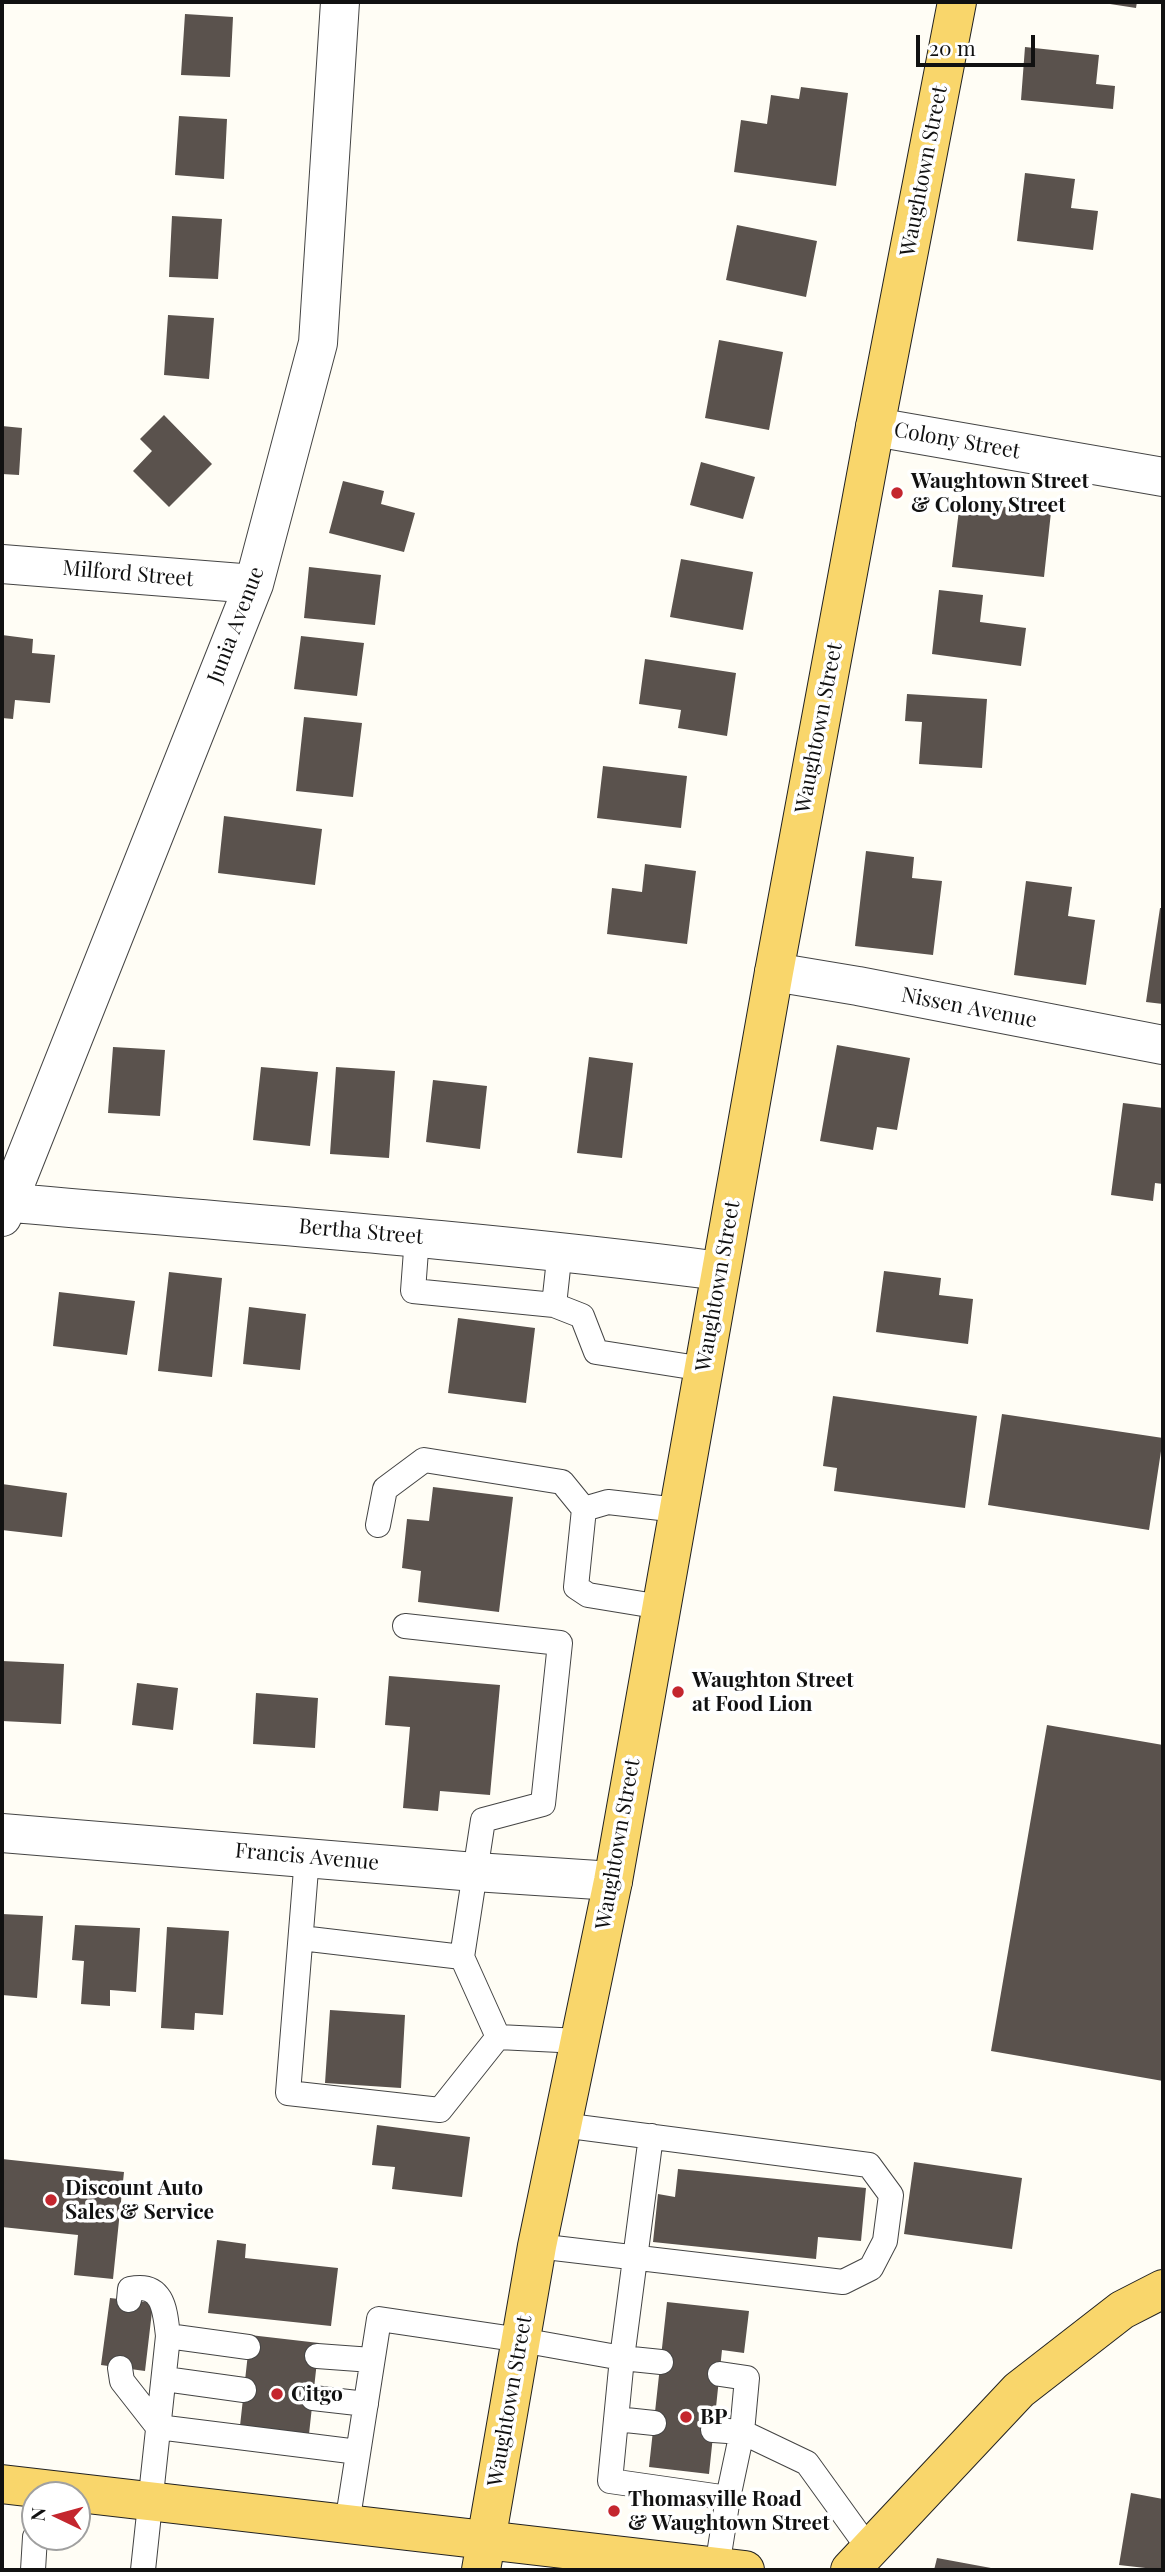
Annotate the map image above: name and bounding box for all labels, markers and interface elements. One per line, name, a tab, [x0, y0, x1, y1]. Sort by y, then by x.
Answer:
scale bar	[920, 21, 1039, 65]
text: 20 m	[929, 33, 976, 61]
street label: Waughtown Street	[895, 84, 953, 258]
street label: Colony Street	[892, 418, 1022, 464]
place label: Waughtown Street & Colony Street	[911, 468, 1089, 518]
marker: Waughtown Street & Colony Street	[889, 485, 905, 501]
street label: Milford Street	[61, 556, 195, 592]
street label: Junia Avenue	[202, 563, 270, 687]
street label: Waughtown Street	[790, 641, 848, 815]
street label: Nissen Avenue	[899, 983, 1039, 1033]
street label: Waughtown Street	[691, 1199, 745, 1373]
street label: Bertha Street	[298, 1214, 424, 1250]
place label: Waughton Street at Food Lion	[692, 1667, 854, 1717]
marker: Waughton Street at Food Lion	[670, 1684, 686, 1700]
street label: Waughtown Street	[591, 1757, 645, 1931]
street label: Francis Avenue	[234, 1838, 380, 1876]
place label: Discount Auto Sales & Service	[65, 2175, 214, 2225]
marker: Discount Auto Sales & Service	[43, 2192, 59, 2208]
street label: Waughtown Street	[483, 2314, 537, 2488]
place label: Citgo	[291, 2381, 343, 2407]
marker: Citgo	[269, 2386, 285, 2402]
place label: BP	[700, 2404, 728, 2430]
marker: BP	[678, 2409, 694, 2425]
north arrow	[21, 2481, 91, 2551]
place label: Thomasville Road & Waughtown Street	[628, 2486, 830, 2536]
marker: Thomasville Road & Waughtown Street	[606, 2503, 622, 2519]
text: N	[24, 2506, 51, 2522]

